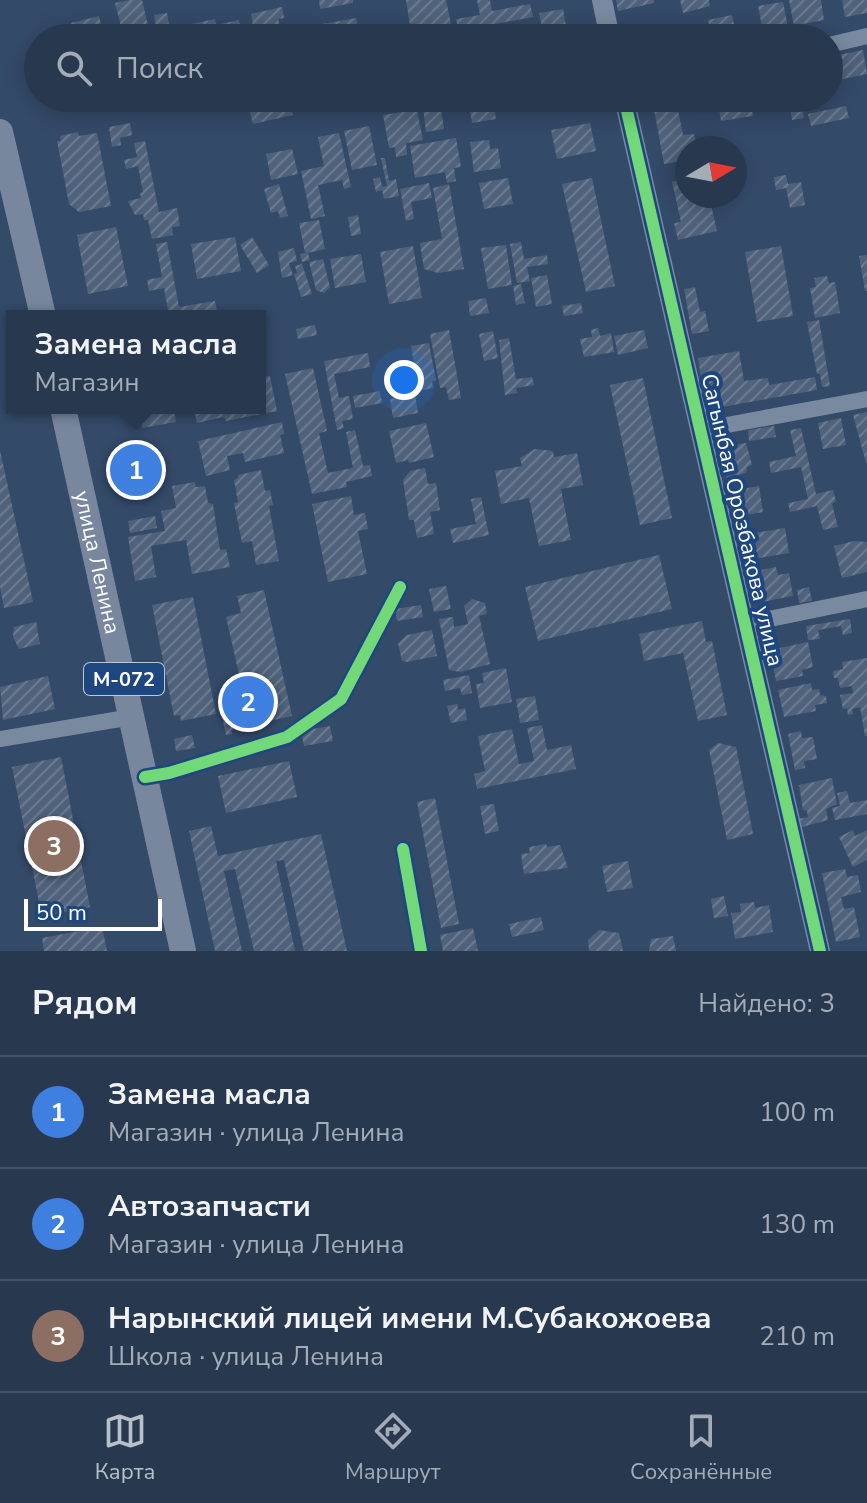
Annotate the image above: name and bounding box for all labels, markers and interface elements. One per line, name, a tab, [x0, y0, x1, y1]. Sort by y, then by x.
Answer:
search box	[24, 24, 843, 112]
icon: search	[52, 46, 96, 90]
text: Поиск	[116, 48, 203, 89]
north arrow	[675, 136, 747, 208]
popup	[6, 310, 266, 414]
text: Замена масла	[35, 324, 237, 365]
your location	[384, 360, 424, 400]
text: Магазин	[35, 365, 139, 400]
street label: Сагынбая Орозбакова улица	[694, 371, 790, 669]
pin: 1	[110, 440, 162, 500]
street label: улица Ленина	[67, 488, 127, 637]
road number: М-072	[84, 663, 164, 695]
pin: 2	[222, 672, 274, 732]
pin: 3	[28, 816, 80, 876]
scale bar	[24, 895, 162, 931]
text: 50 m	[36, 898, 87, 928]
text: Рядом	[32, 980, 138, 1026]
text: Найдено: 3	[698, 986, 835, 1021]
text: Замена масла	[108, 1074, 311, 1115]
text: 1	[50, 1095, 66, 1130]
text: 100 m	[759, 1095, 835, 1130]
text: Магазин · улица Ленина	[108, 1115, 405, 1150]
text: Автозапчасти	[108, 1186, 311, 1227]
text: 2	[50, 1207, 66, 1242]
text: 130 m	[759, 1207, 835, 1242]
text: Магазин · улица Ленина	[108, 1227, 405, 1262]
text: Нарынский лицей имени М.Субакожоева	[108, 1298, 712, 1339]
text: 3	[50, 1319, 66, 1354]
text: 210 m	[759, 1319, 835, 1354]
text: Школа · улица Ленина	[108, 1339, 384, 1374]
tab: Карта	[95, 1409, 155, 1487]
tab: Маршрут	[345, 1409, 441, 1487]
tab: Сохранённые	[630, 1409, 772, 1487]

